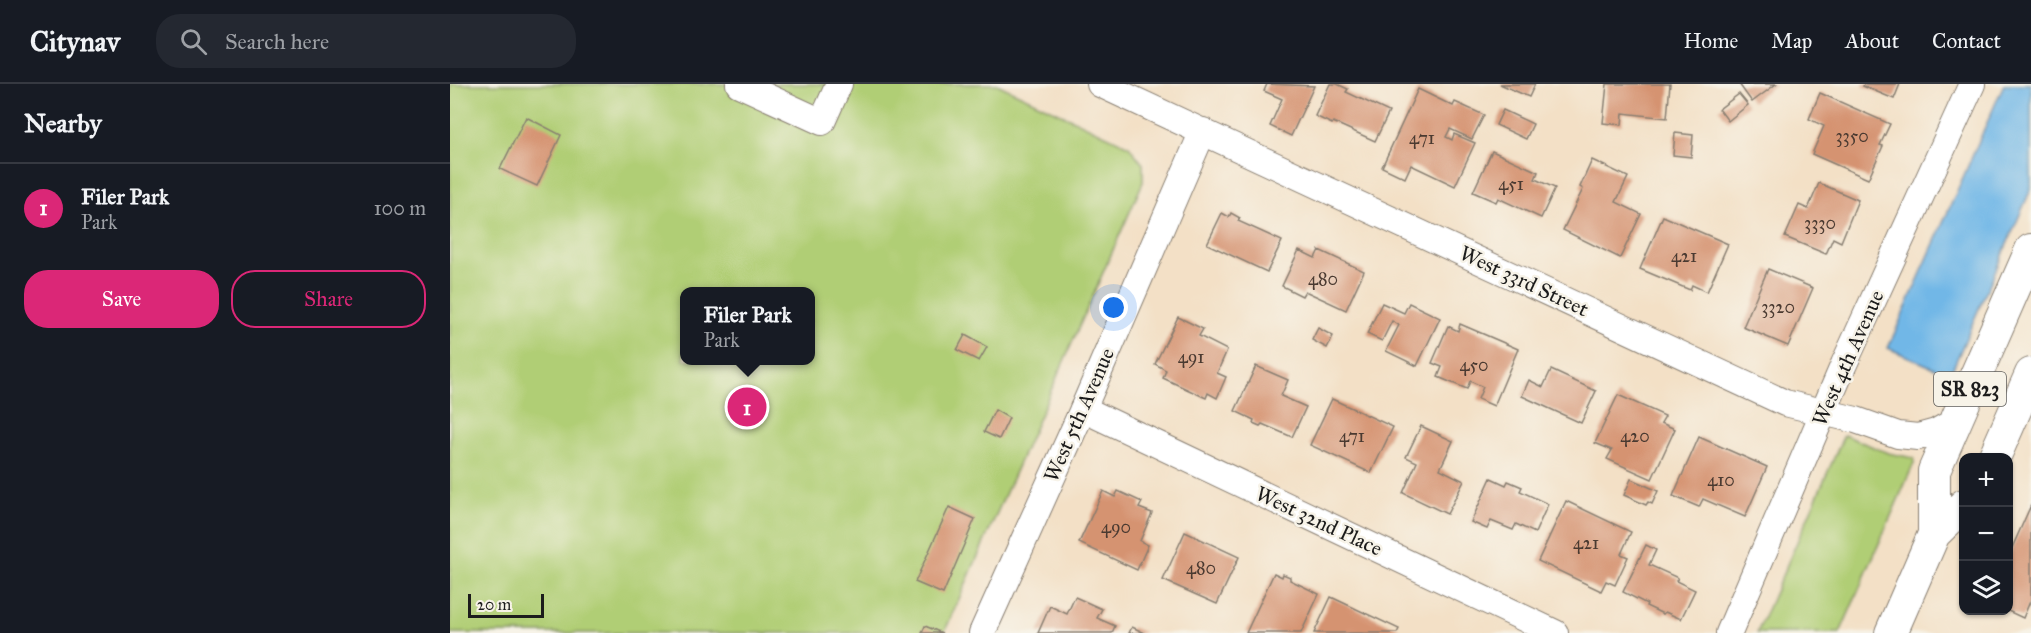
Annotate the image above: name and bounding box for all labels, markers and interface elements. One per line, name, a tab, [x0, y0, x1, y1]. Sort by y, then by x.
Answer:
search box	[156, 14, 576, 68]
text: Citynav	[30, 24, 120, 59]
icon: search	[177, 25, 210, 58]
text: Search here	[225, 28, 329, 55]
text: Home	[1683, 28, 1738, 54]
text: Map	[1771, 28, 1812, 54]
text: About	[1845, 28, 1899, 54]
text: Contact	[1932, 28, 2001, 54]
text: Nearby	[24, 107, 102, 139]
house number: 3350	[1835, 125, 1869, 147]
house number: 471	[1409, 127, 1435, 149]
house number: 451	[1498, 173, 1524, 195]
text: Filer Park	[81, 183, 169, 210]
text: 1	[40, 196, 47, 220]
text: 100 m	[374, 196, 426, 220]
text: Park	[81, 210, 117, 234]
house number: 3330	[1804, 212, 1836, 234]
street label: West 33rd Street	[1455, 240, 1593, 322]
house number: 421	[1671, 245, 1697, 267]
house number: 480	[1308, 268, 1338, 290]
button: Save	[24, 270, 219, 328]
button: Share	[231, 270, 426, 328]
street label: West 4th Avenue	[1806, 286, 1890, 430]
popup	[680, 287, 815, 365]
your location	[1099, 293, 1128, 322]
house number: 3320	[1761, 296, 1795, 318]
text: Filer Park	[703, 301, 792, 328]
text: Park	[703, 328, 740, 352]
street label: West 5th Avenue	[1038, 344, 1120, 486]
house number: 491	[1178, 346, 1204, 368]
house number: 450	[1460, 354, 1488, 376]
road number: SR 823	[1934, 372, 2006, 406]
pin: 1	[728, 384, 766, 430]
house number: 471	[1339, 425, 1365, 447]
house number: 420	[1620, 425, 1650, 447]
map controls	[1959, 453, 2013, 615]
button: +	[1959, 453, 2013, 507]
house number: 410	[1707, 469, 1735, 491]
street label: West 32nd Place	[1252, 480, 1387, 562]
button: −	[1959, 507, 2013, 561]
house number: 490	[1101, 516, 1131, 538]
house number: 421	[1573, 532, 1599, 554]
house number: 480	[1186, 557, 1216, 579]
button: layers	[1959, 561, 2013, 615]
scale bar	[468, 591, 544, 618]
text: 20 m	[477, 595, 511, 614]

